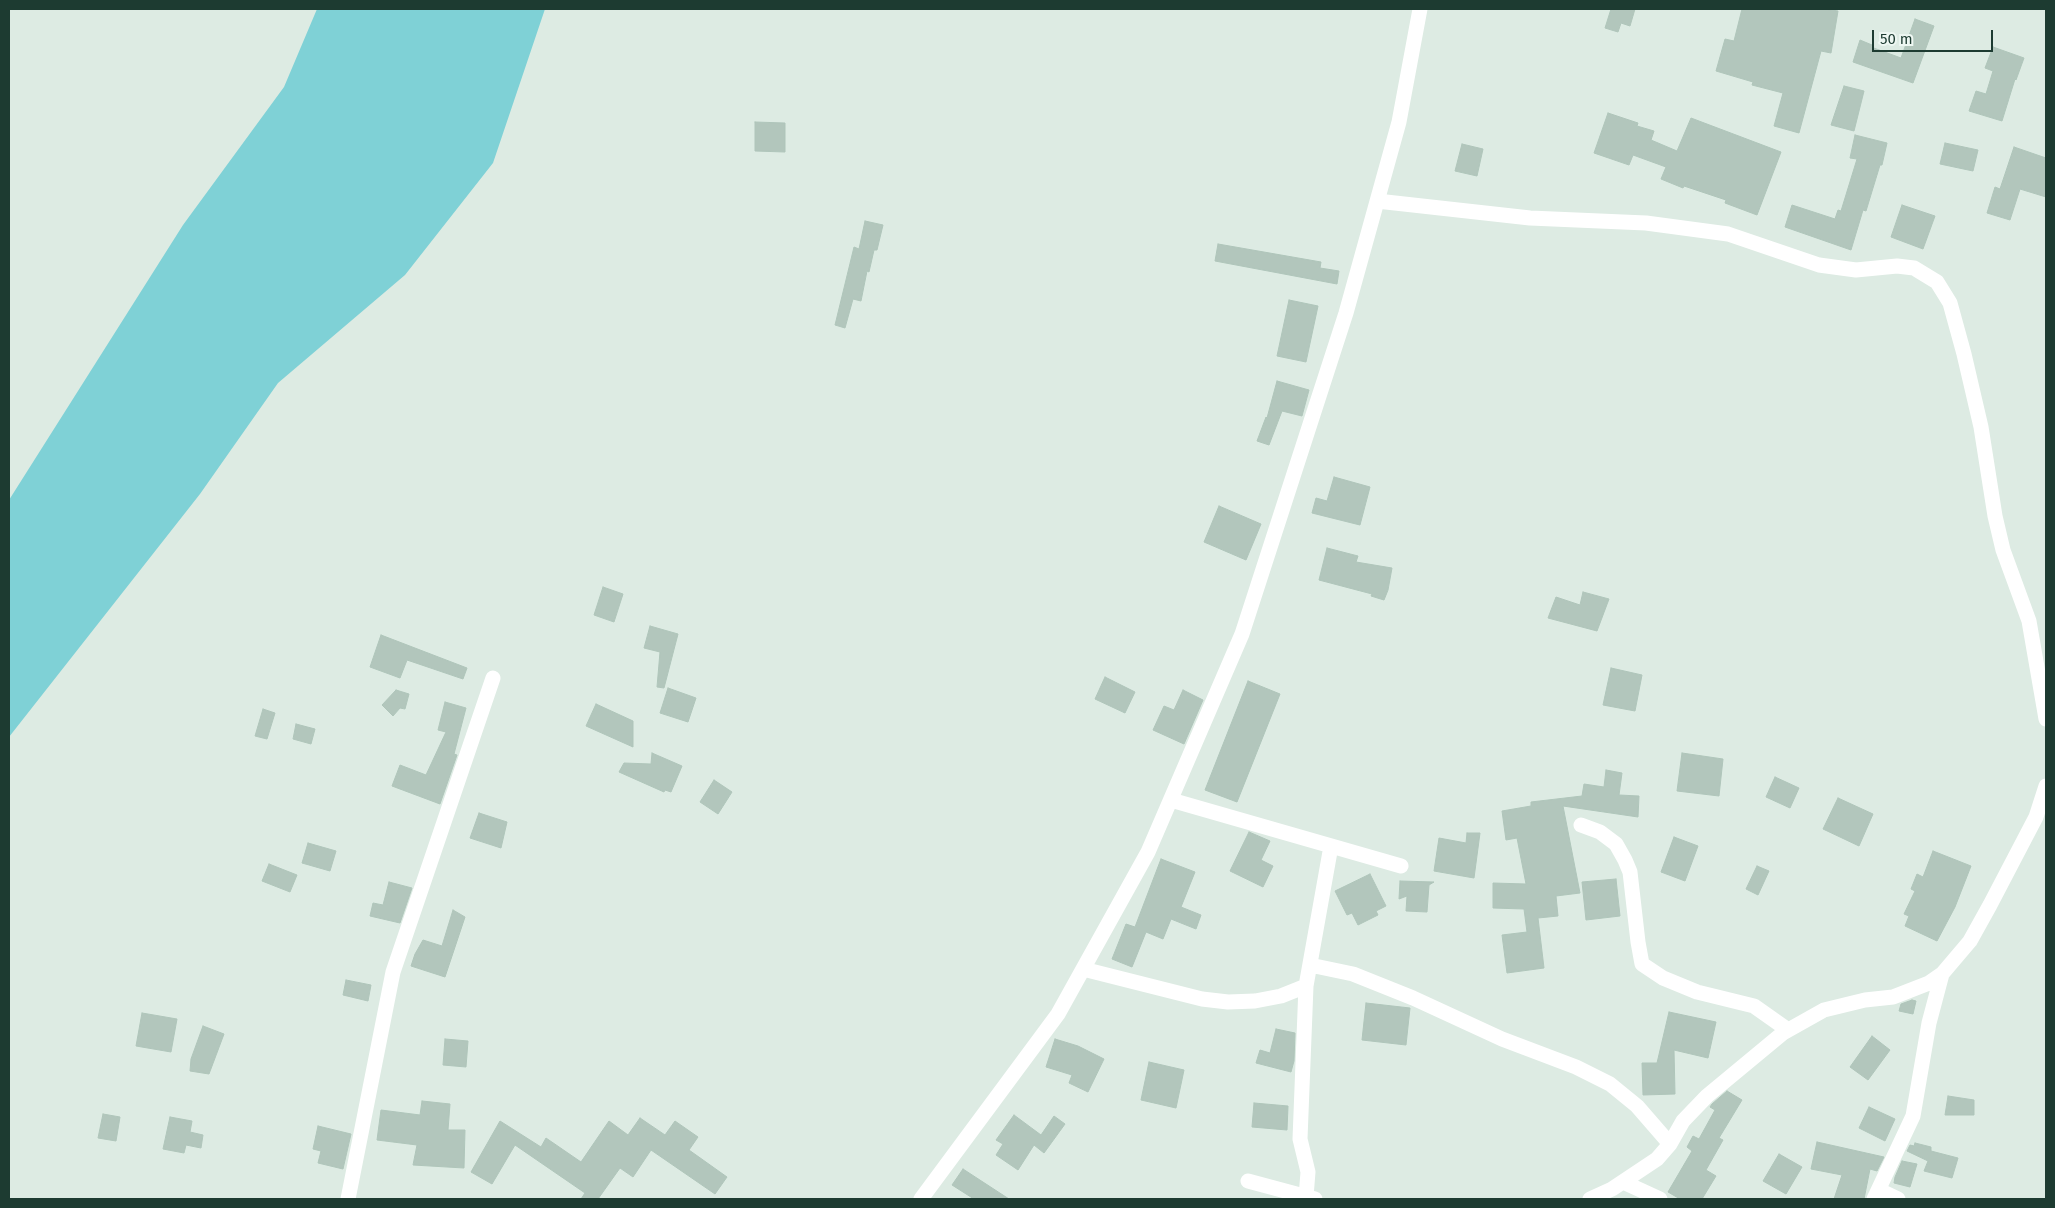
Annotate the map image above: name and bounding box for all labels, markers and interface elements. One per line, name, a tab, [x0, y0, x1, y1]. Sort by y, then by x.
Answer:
scale bar	[1875, 20, 1996, 52]
text: 50 m	[1880, 30, 1913, 48]

